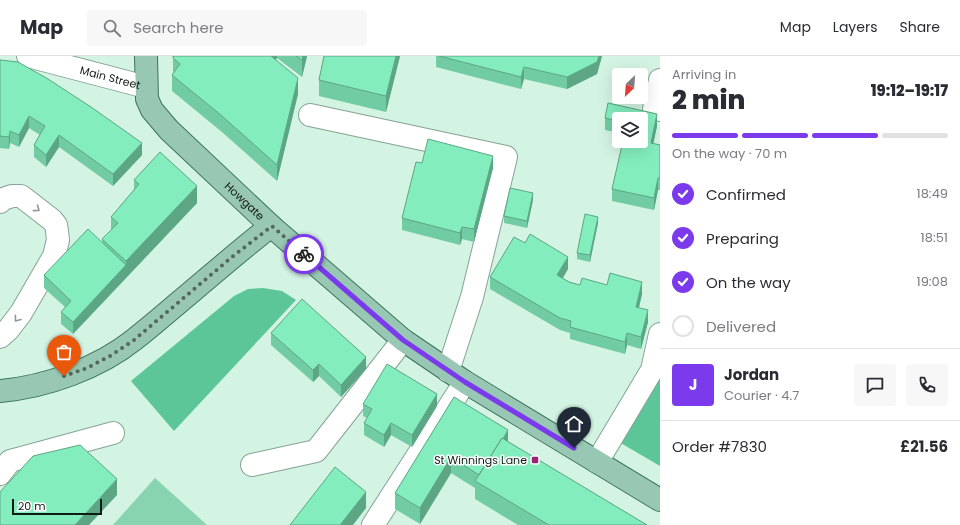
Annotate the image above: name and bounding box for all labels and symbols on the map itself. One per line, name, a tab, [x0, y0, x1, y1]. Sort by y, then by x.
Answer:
street label: Main Street	[78, 62, 142, 93]
north arrow	[612, 68, 648, 104]
street label: Howgate	[221, 178, 268, 224]
one-way arrow	[33, 204, 40, 211]
courier	[284, 234, 324, 274]
one-way arrow	[14, 315, 21, 322]
pin	[47, 335, 81, 376]
pin	[557, 407, 591, 448]
place label: St Winnings Lane	[434, 452, 527, 468]
marker: St Winnings Lane	[530, 455, 540, 465]
scale bar	[12, 497, 102, 516]

